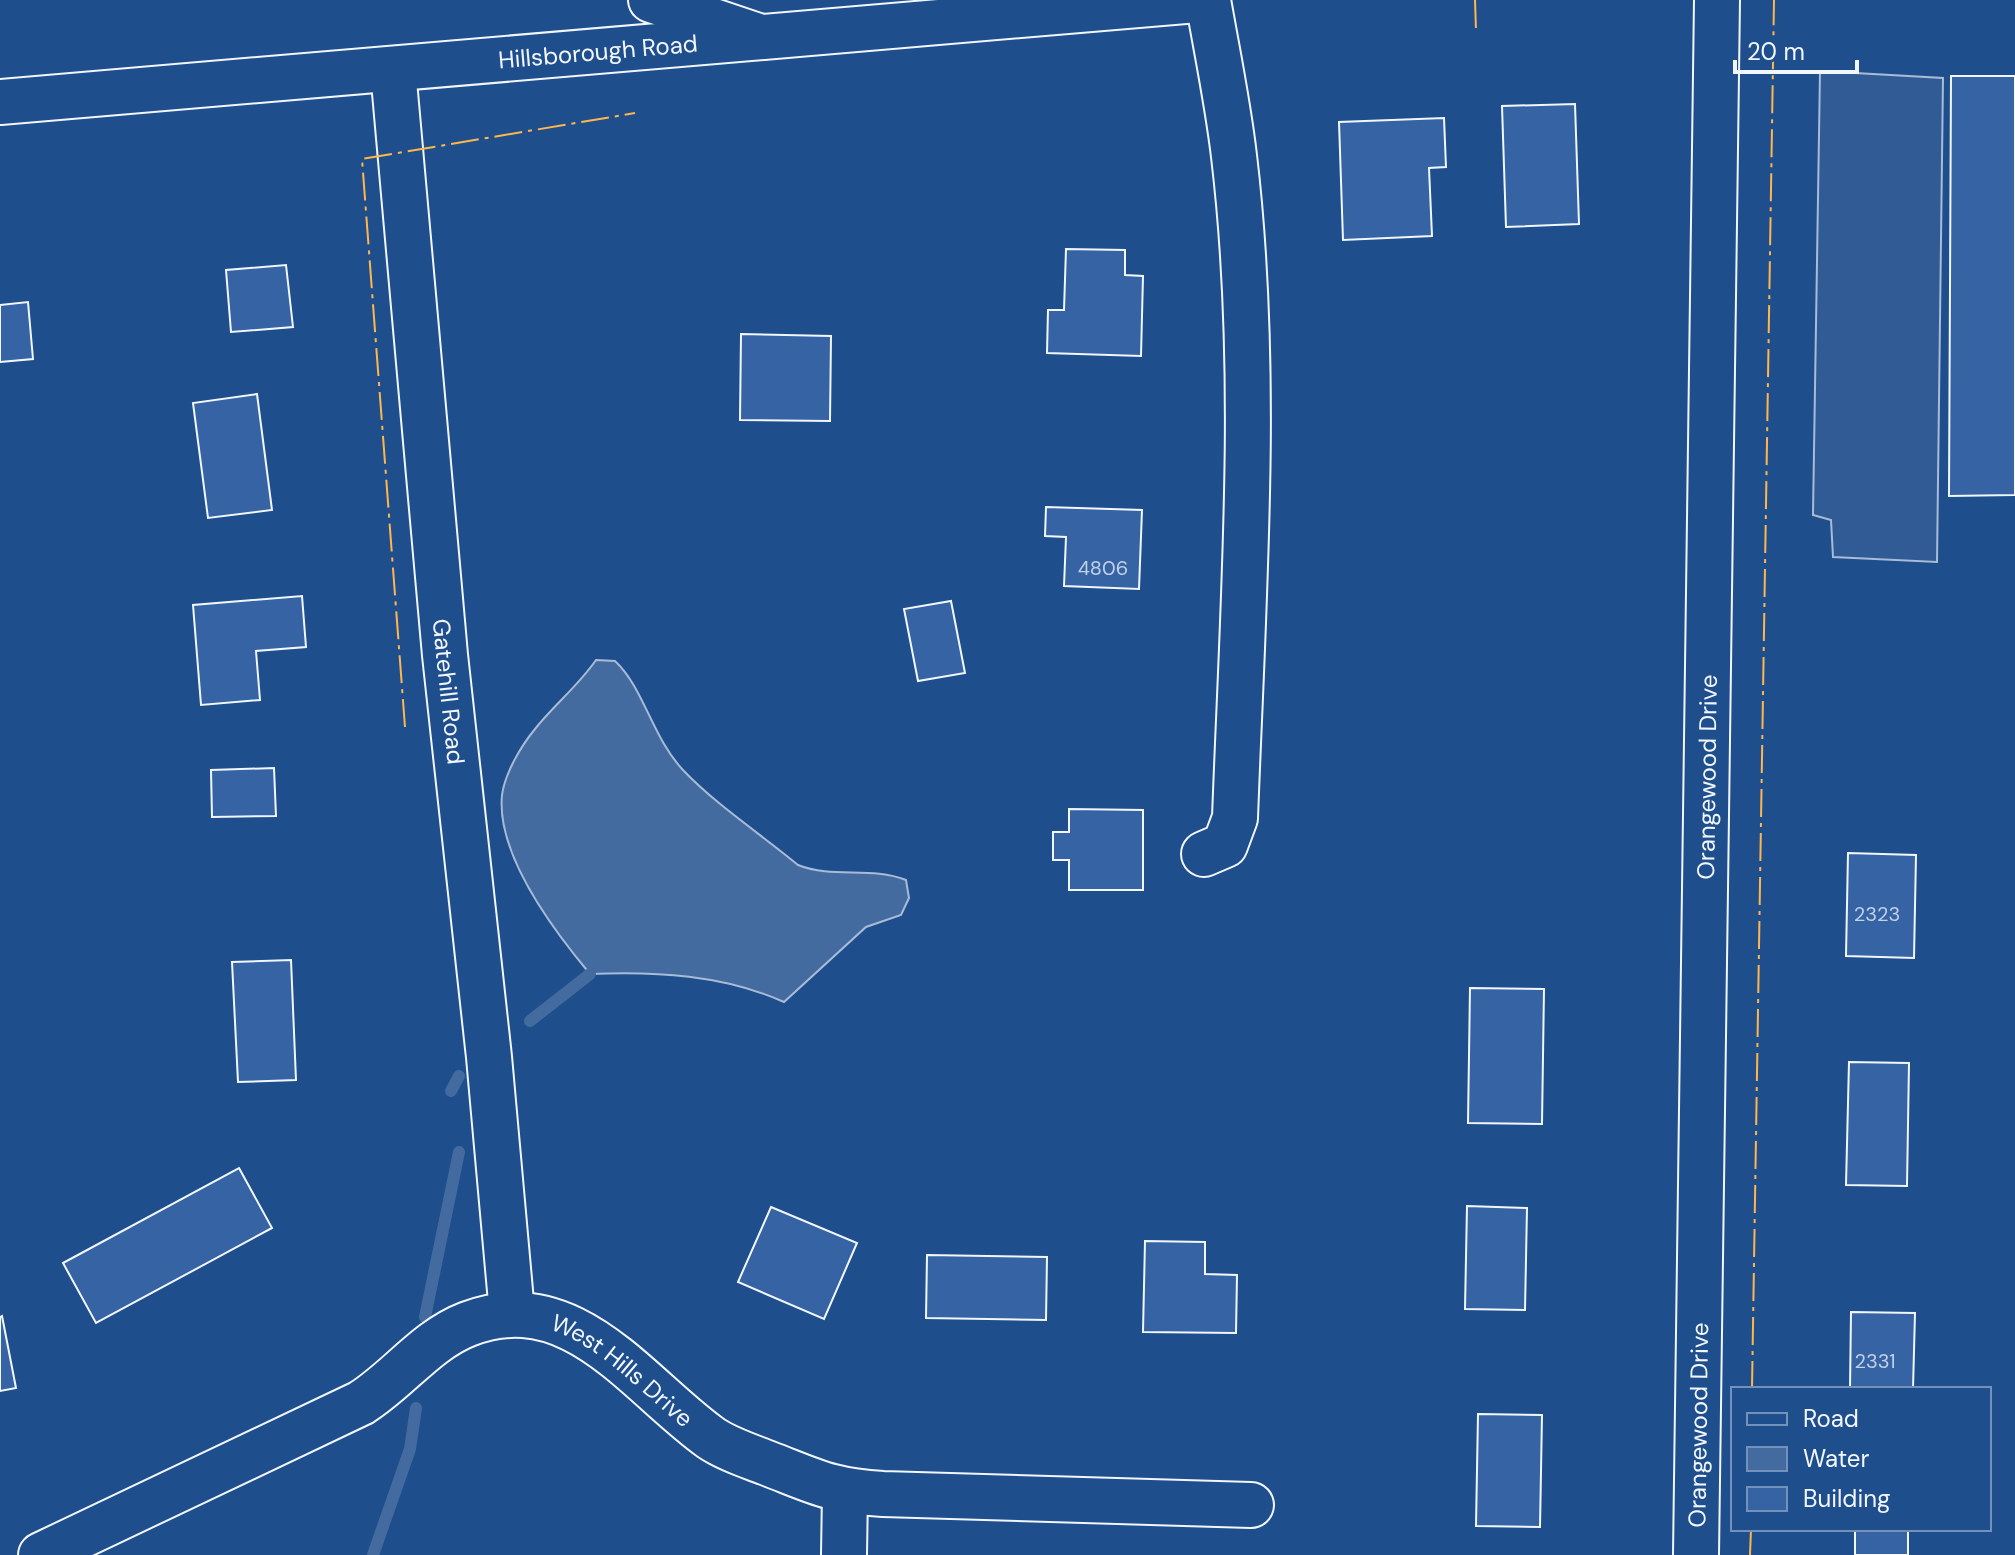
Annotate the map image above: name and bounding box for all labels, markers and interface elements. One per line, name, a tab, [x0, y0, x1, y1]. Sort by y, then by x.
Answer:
scale bar	[1735, 24, 1857, 74]
street label: Hillsborough Road	[497, 27, 699, 75]
text: 20 m	[1747, 36, 1805, 67]
house number: 4806	[1078, 555, 1128, 581]
street label: Gatehill Road	[426, 617, 472, 766]
street label: Orangewood Drive	[1690, 674, 1723, 880]
house number: 2323	[1854, 901, 1900, 927]
street label: West Hills Drive	[547, 1306, 700, 1433]
street label: Orangewood Drive	[1681, 1322, 1715, 1528]
house number: 2331	[1854, 1348, 1896, 1374]
legend	[1731, 1387, 1991, 1531]
text: Road	[1803, 1403, 1859, 1434]
text: Water	[1803, 1443, 1869, 1474]
text: Building	[1803, 1483, 1890, 1514]

